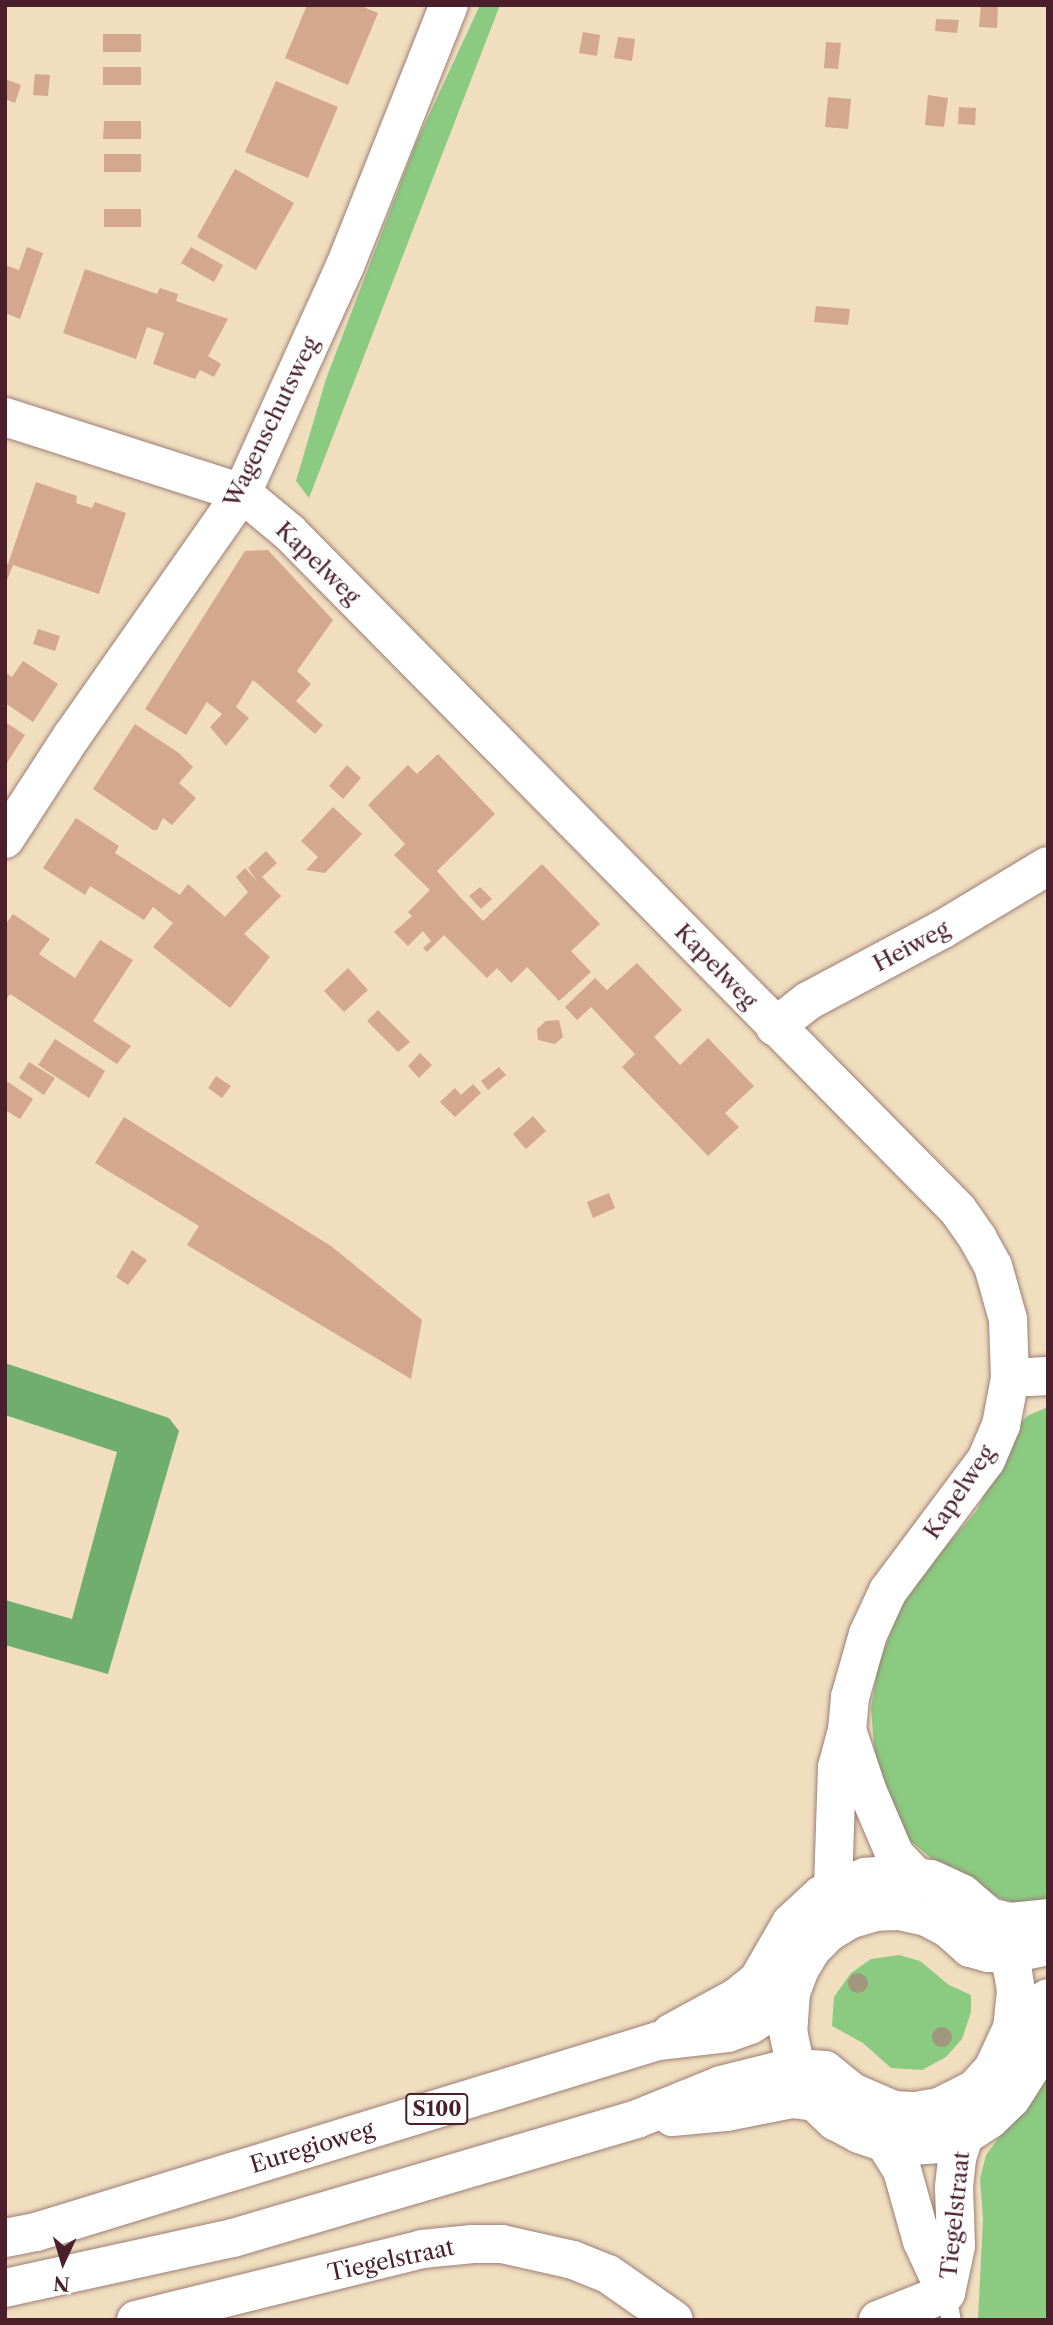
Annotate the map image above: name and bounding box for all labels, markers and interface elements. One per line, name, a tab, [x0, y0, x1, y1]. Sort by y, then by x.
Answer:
street label: Wagenschutsweg	[218, 332, 324, 512]
street label: Kapelweg	[270, 516, 366, 610]
street label: Heiweg	[868, 915, 954, 977]
street label: Kapelweg	[669, 918, 763, 1014]
street label: Kapelweg	[918, 1440, 1000, 1544]
road number: S100	[404, 2092, 470, 2126]
street label: Euregioweg	[247, 2115, 377, 2179]
street label: Tiegelstraat	[935, 2150, 975, 2280]
north arrow	[28, 2227, 98, 2297]
street label: Tiegelstraat	[325, 2233, 457, 2287]
text: N	[52, 2271, 71, 2295]

